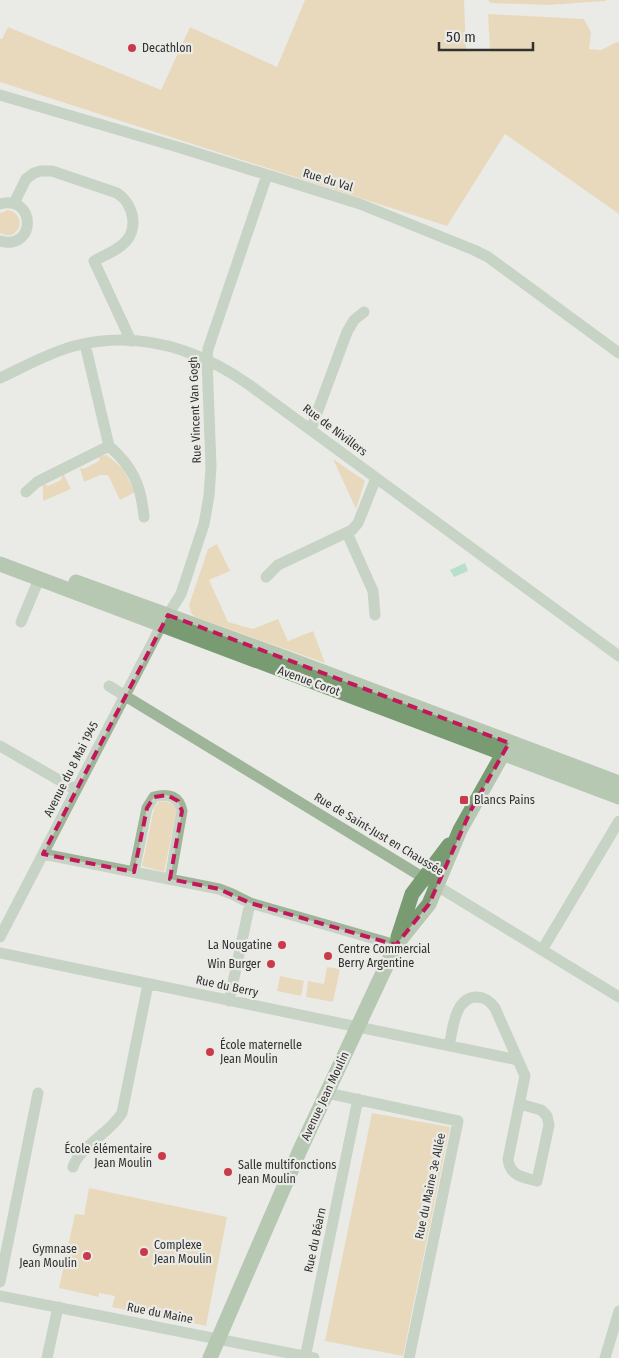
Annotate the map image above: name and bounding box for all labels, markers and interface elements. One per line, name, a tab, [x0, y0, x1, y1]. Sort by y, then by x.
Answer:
scale bar	[439, 20, 533, 52]
text: 50 m	[446, 28, 476, 46]
place label: Decathlon	[142, 41, 192, 55]
marker: Decathlon	[126, 42, 138, 54]
street label: Rue du Val	[301, 166, 355, 194]
street label: Rue Vincent Van Gogh	[186, 356, 204, 464]
street label: Rue de Nivillers	[300, 401, 370, 459]
street label: Avenue Corot	[276, 663, 342, 699]
street label: Avenue du 8 Mai 1945	[41, 719, 101, 819]
street label: Rue de Saint-Just en Chaussée	[312, 790, 446, 878]
place label: Blancs Pains	[474, 793, 535, 807]
marker: Blancs Pains	[458, 794, 470, 806]
place label: La Nougatine	[208, 938, 272, 952]
marker: La Nougatine	[276, 939, 288, 951]
place label: Centre Commercial Berry Argentine	[338, 942, 430, 970]
marker: Centre Commercial Berry Argentine	[322, 950, 334, 962]
place label: Win Burger	[207, 957, 262, 971]
marker: Win Burger	[265, 958, 277, 970]
street label: Rue du Berry	[195, 973, 260, 1000]
place label: École maternelle Jean Moulin	[220, 1037, 302, 1066]
marker: École maternelle Jean Moulin	[204, 1046, 216, 1058]
street label: Avenue Jean Moulin	[298, 1049, 352, 1143]
street label: Rue du Maine 3e Allée	[412, 1132, 448, 1240]
place label: École élémentaire Jean Moulin	[65, 1141, 152, 1170]
marker: École élémentaire Jean Moulin	[156, 1150, 168, 1162]
place label: Salle multifonctions Jean Moulin	[238, 1158, 336, 1186]
marker: Salle multifonctions Jean Moulin	[222, 1166, 234, 1178]
street label: Rue du Béarn	[301, 1206, 329, 1274]
place label: Complexe Jean Moulin	[154, 1238, 212, 1266]
place label: Gymnase Jean Moulin	[19, 1242, 77, 1270]
marker: Complexe Jean Moulin	[138, 1246, 150, 1258]
marker: Gymnase Jean Moulin	[81, 1250, 93, 1262]
street label: Rue du Maine	[126, 1300, 194, 1326]

